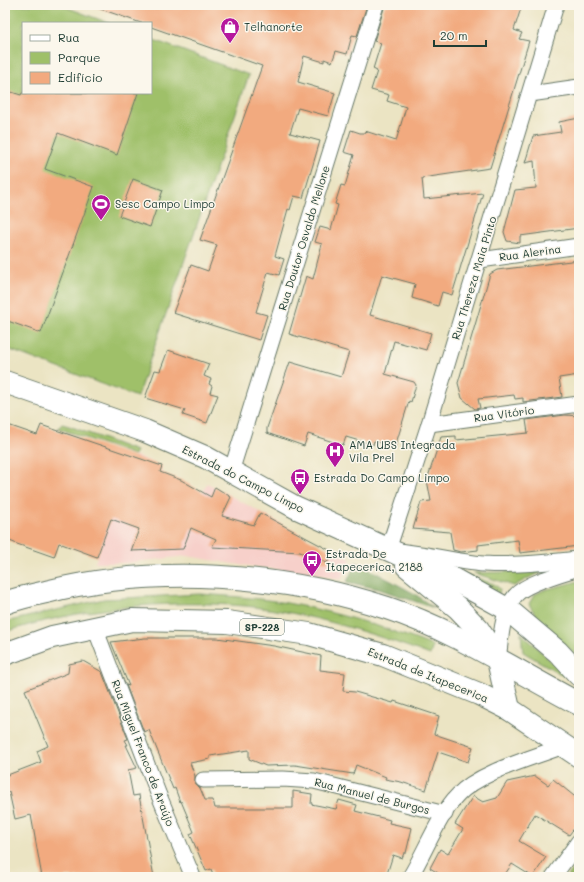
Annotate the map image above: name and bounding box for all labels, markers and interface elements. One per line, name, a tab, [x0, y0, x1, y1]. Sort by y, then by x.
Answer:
shop icon: Telhanorte	[219, 16, 241, 44]
place label: Telhanorte	[244, 19, 303, 34]
legend	[22, 22, 152, 94]
scale bar	[434, 22, 486, 48]
text: 20 m	[440, 27, 468, 43]
text: Rua	[58, 29, 80, 45]
text: Parque	[58, 49, 101, 65]
text: Edifício	[58, 69, 102, 85]
street label: Rua Doutor Osvaldo Mellone	[274, 163, 333, 312]
sports icon: Sesc Campo Limpo	[90, 193, 112, 221]
place label: Sesc Campo Limpo	[115, 196, 215, 211]
street label: Rua Thereza Maia Pinto	[448, 214, 500, 341]
street label: Rua Alerina	[498, 241, 562, 264]
street label: Rua Vitório	[473, 402, 535, 425]
place label: AMA UBS Integrada Vila Prel	[349, 437, 456, 465]
hospital icon: AMA UBS Integrada Vila Prel	[324, 440, 346, 468]
street label: Estrada do Campo Limpo	[180, 441, 307, 516]
bus stop icon: Estrada Do Campo Limpo	[289, 467, 311, 495]
place label: Estrada Do Campo Limpo	[314, 470, 450, 485]
place label: Estrada De Itapecerica, 2188	[326, 546, 423, 574]
bus stop icon: Estrada De Itapecerica, 2188	[301, 549, 323, 577]
road number: SP-228	[240, 619, 284, 635]
street label: Estrada de Itapecerica	[366, 643, 491, 706]
street label: Rua Miguel Franco de Araújo	[109, 677, 179, 829]
street label: Rua Manuel de Burgos	[313, 774, 431, 817]

